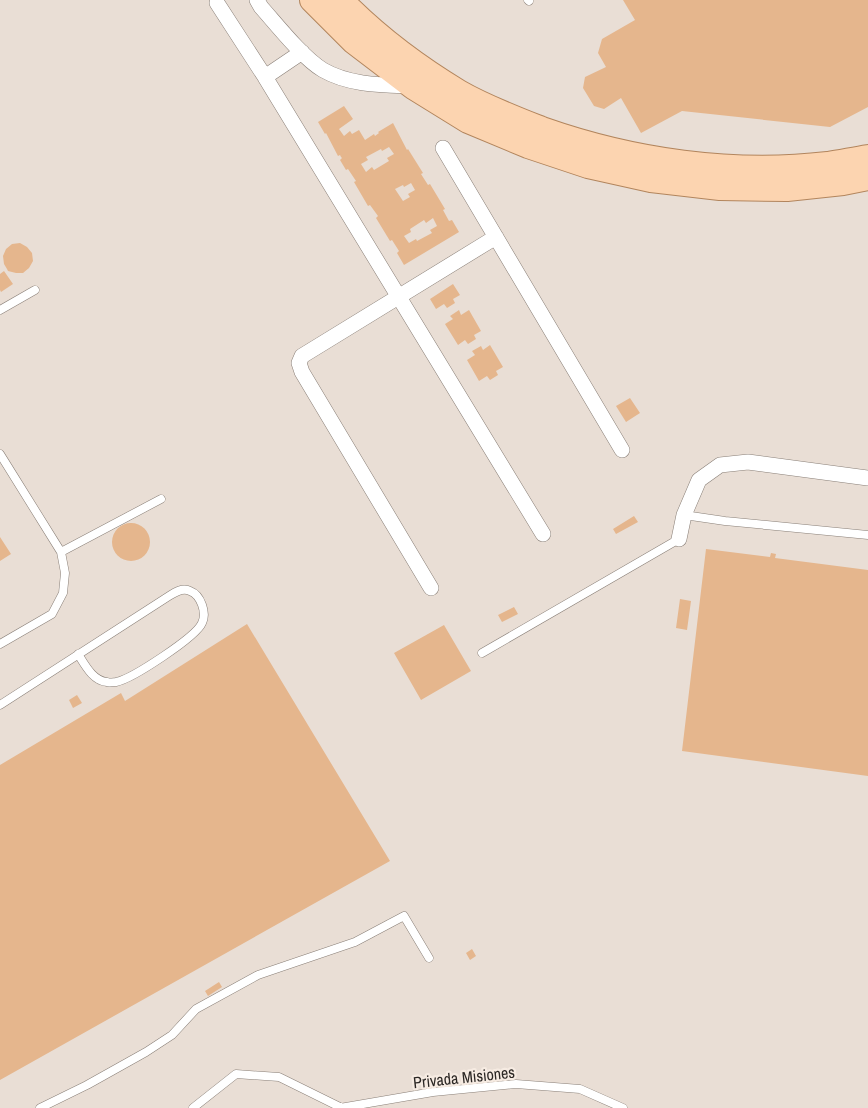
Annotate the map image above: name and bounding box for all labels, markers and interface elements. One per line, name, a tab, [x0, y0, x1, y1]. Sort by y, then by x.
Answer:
street label: Privada Misiones	[412, 1061, 516, 1093]

